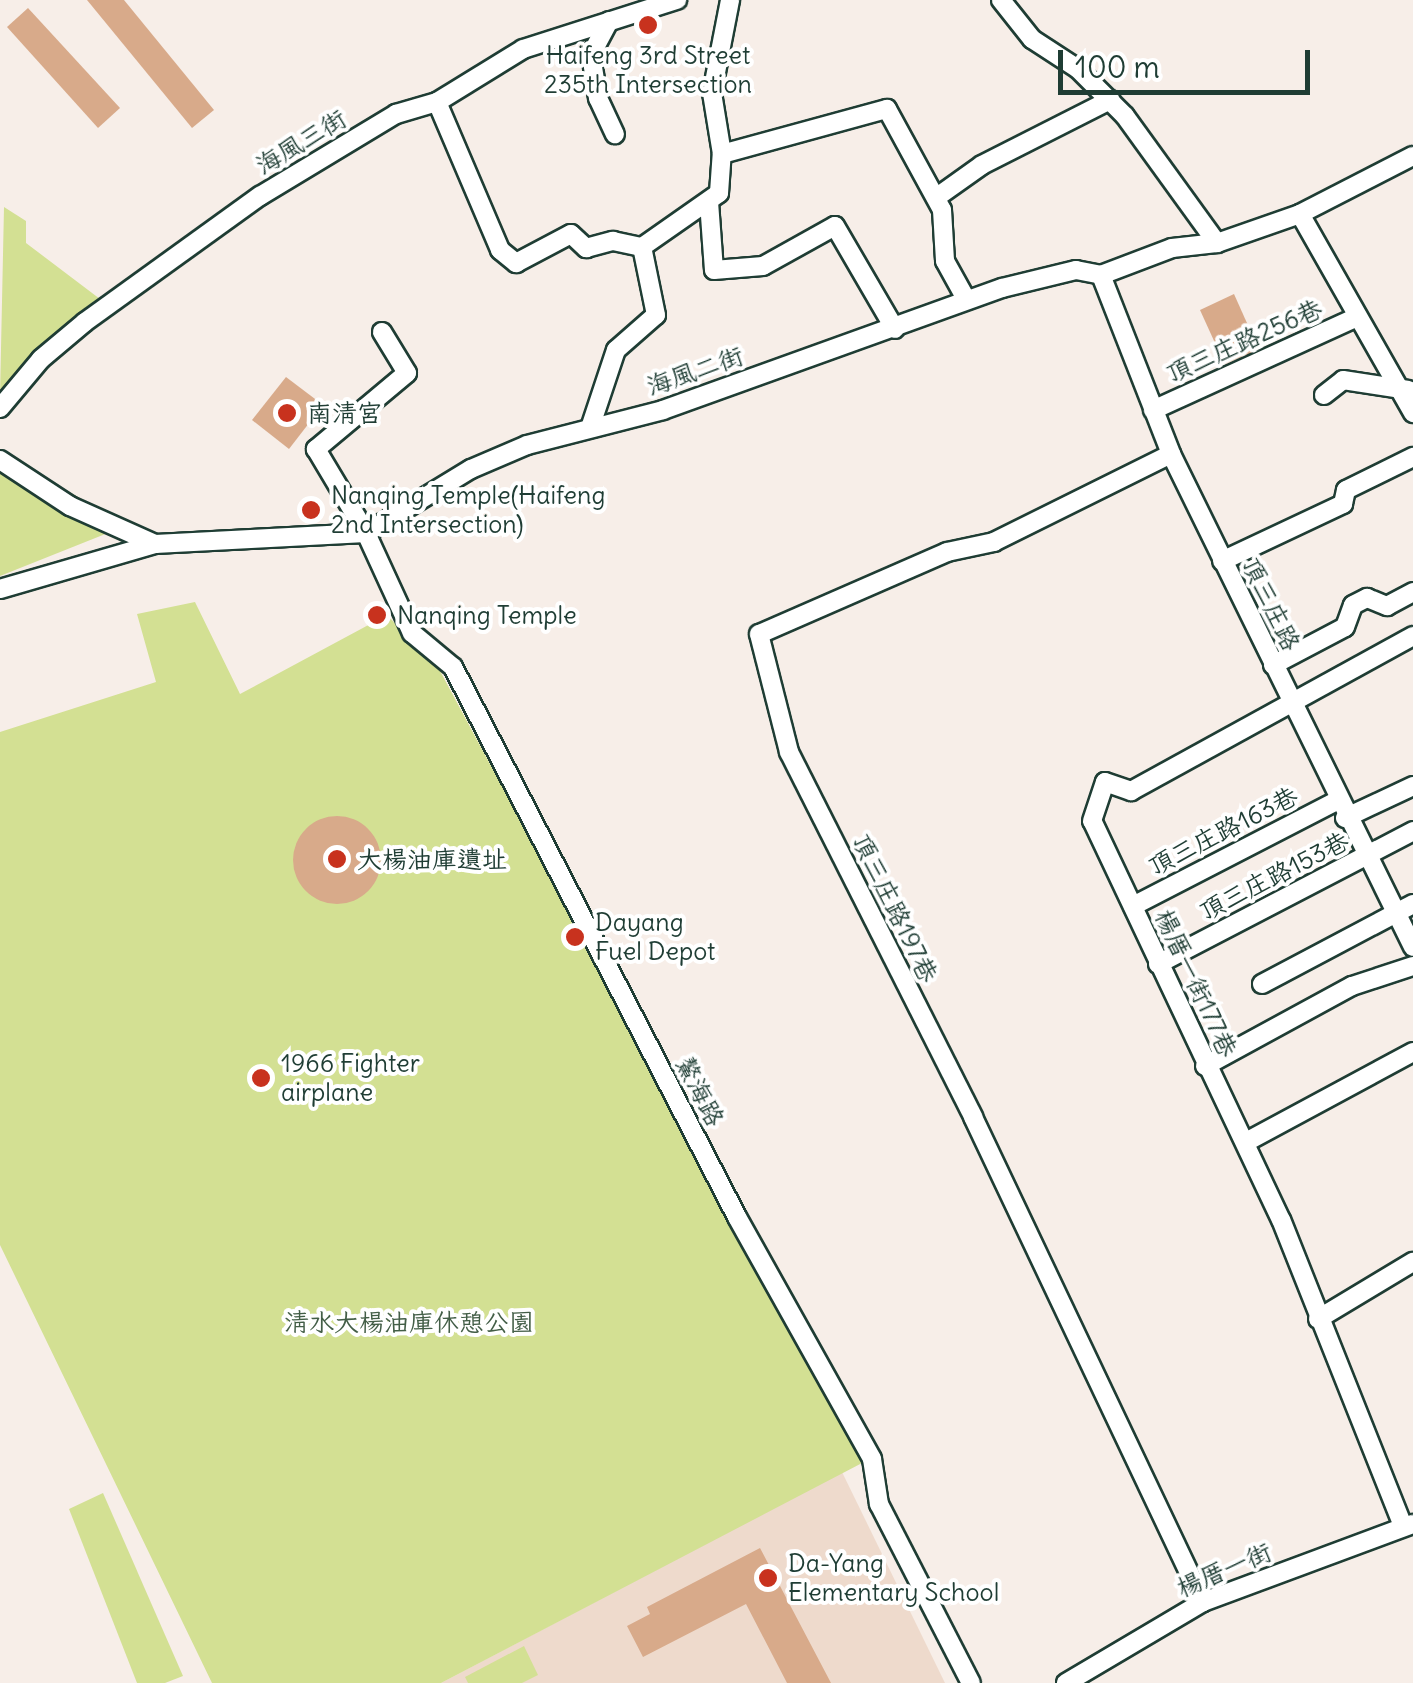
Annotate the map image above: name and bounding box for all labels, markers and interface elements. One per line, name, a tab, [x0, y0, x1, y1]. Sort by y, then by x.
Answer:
marker: Haifeng 3rd Street 235th Intersection	[637, 14, 659, 36]
scale bar	[1063, 30, 1316, 92]
place label: Haifeng 3rd Street 235th Intersection	[544, 41, 752, 100]
text: 100 m	[1075, 48, 1160, 86]
street label: 海風三街	[250, 103, 352, 181]
street label: 頂三庄路256巷	[1161, 293, 1327, 389]
street label: 海風二街	[643, 341, 747, 401]
place label: 南清宮	[307, 398, 382, 428]
marker: 南清宮	[276, 402, 298, 424]
place label: Nanqing Temple(Haifeng 2nd Intersection)	[331, 481, 605, 540]
marker: Nanqing Temple(Haifeng 2nd Intersection)	[300, 499, 322, 521]
street label: 頂三庄路	[1236, 552, 1306, 656]
place label: Nanqing Temple	[397, 600, 577, 630]
marker: Nanqing Temple	[366, 604, 388, 626]
street label: 頂三庄路163巷	[1143, 781, 1303, 881]
street label: 頂三庄路153巷	[1194, 826, 1354, 926]
street label: 頂三庄路197巷	[846, 829, 944, 987]
place label: 大楊油庫遺址	[357, 844, 507, 874]
marker: 大楊油庫遺址	[326, 848, 348, 870]
street label: 楊厝一街177巷	[1149, 904, 1243, 1062]
place label: Dayang Fuel Depot	[595, 908, 715, 967]
marker: Dayang Fuel Depot	[564, 926, 586, 948]
place label: 1966 Fighter airplane	[281, 1049, 420, 1108]
street label: 鰲海路	[670, 1051, 730, 1131]
marker: 1966 Fighter airplane	[250, 1067, 272, 1089]
park label: 清水大楊油庫休憩公園	[284, 1307, 534, 1337]
street label: 楊厝一街	[1172, 1537, 1276, 1603]
place label: Da-Yang Elementary School	[788, 1549, 999, 1608]
marker: Da-Yang Elementary School	[757, 1567, 779, 1589]

